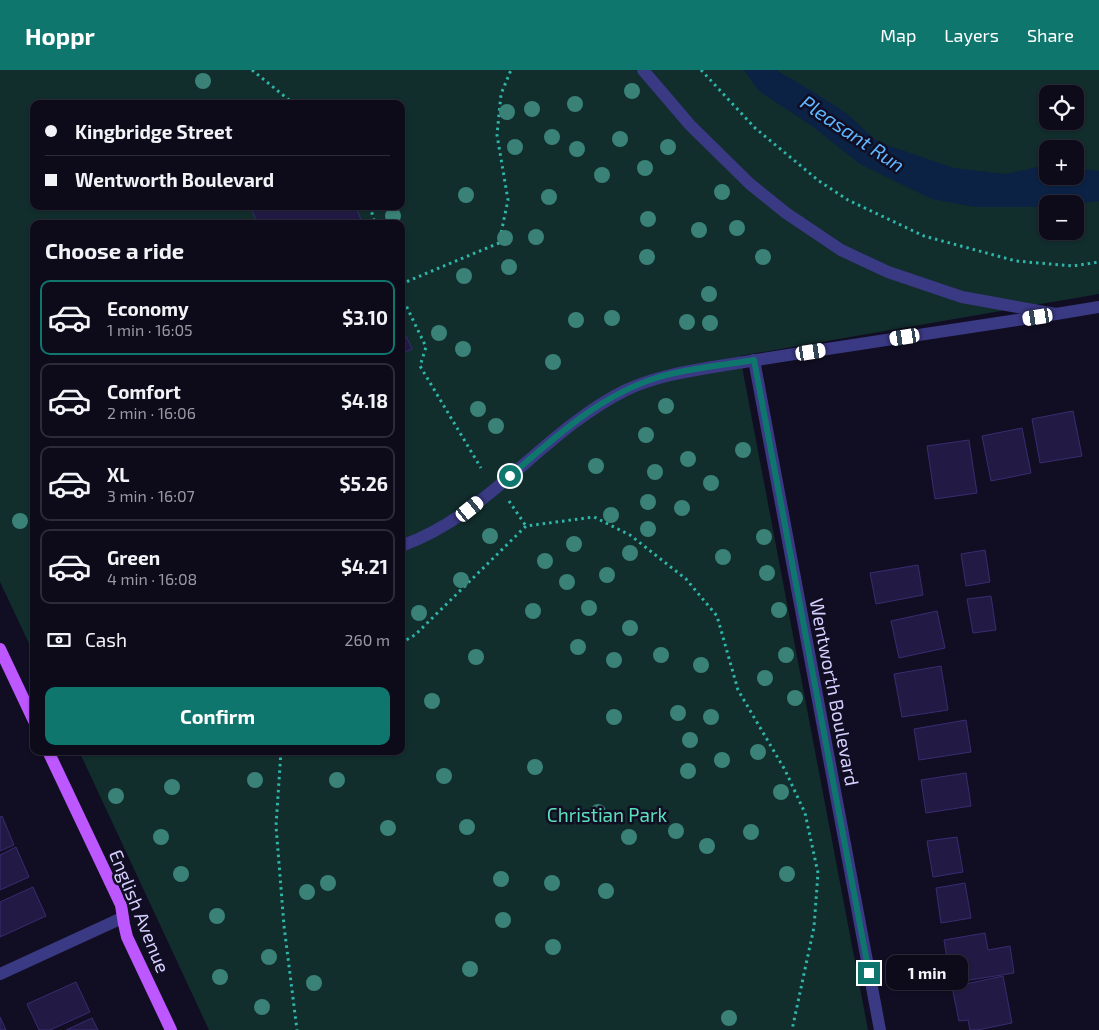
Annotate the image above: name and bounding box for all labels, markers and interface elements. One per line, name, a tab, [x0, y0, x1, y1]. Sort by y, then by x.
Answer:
text: Hoppr	[25, 21, 95, 50]
text: Map	[880, 24, 916, 46]
text: Layers	[944, 24, 999, 46]
text: Share	[1027, 24, 1074, 46]
map controls	[1039, 85, 1084, 240]
button: locate	[1039, 85, 1084, 130]
water label: Pleasant Run	[796, 89, 910, 177]
text: Kingbridge Street	[75, 120, 233, 143]
button: +	[1039, 140, 1084, 185]
text: Wentworth Boulevard	[75, 168, 274, 191]
button: −	[1039, 195, 1084, 240]
text: Choose a ride	[45, 237, 184, 263]
icon: car	[47, 295, 92, 340]
text: Economy	[107, 297, 189, 320]
text: $3.10	[342, 306, 388, 329]
car	[1022, 307, 1053, 327]
text: 1 min · 16:05	[107, 320, 193, 339]
car	[889, 327, 920, 347]
car	[795, 342, 826, 362]
icon: car	[47, 378, 92, 423]
text: Comfort	[107, 380, 181, 403]
text: $4.18	[341, 389, 388, 412]
text: 2 min · 16:06	[107, 403, 196, 422]
icon: car	[47, 461, 92, 506]
text: XL	[107, 463, 129, 486]
route start	[499, 465, 521, 487]
text: $5.26	[340, 472, 388, 495]
text: 3 min · 16:07	[107, 486, 195, 505]
car	[453, 494, 486, 524]
icon: car	[47, 544, 92, 589]
text: Green	[107, 546, 160, 569]
text: $4.21	[341, 555, 388, 578]
text: 4 min · 16:08	[107, 569, 197, 588]
street label: Wentworth Boulevard	[806, 596, 864, 788]
icon: cash	[45, 626, 73, 654]
text: Cash	[85, 628, 127, 651]
text: 260 m	[345, 630, 390, 649]
button: Confirm	[45, 687, 390, 745]
park label: Christian Park	[547, 803, 668, 826]
street label: English Avenue	[105, 846, 175, 976]
callout: 1 min	[886, 956, 969, 990]
route end	[858, 962, 880, 984]
text: 1 min	[908, 963, 946, 982]

